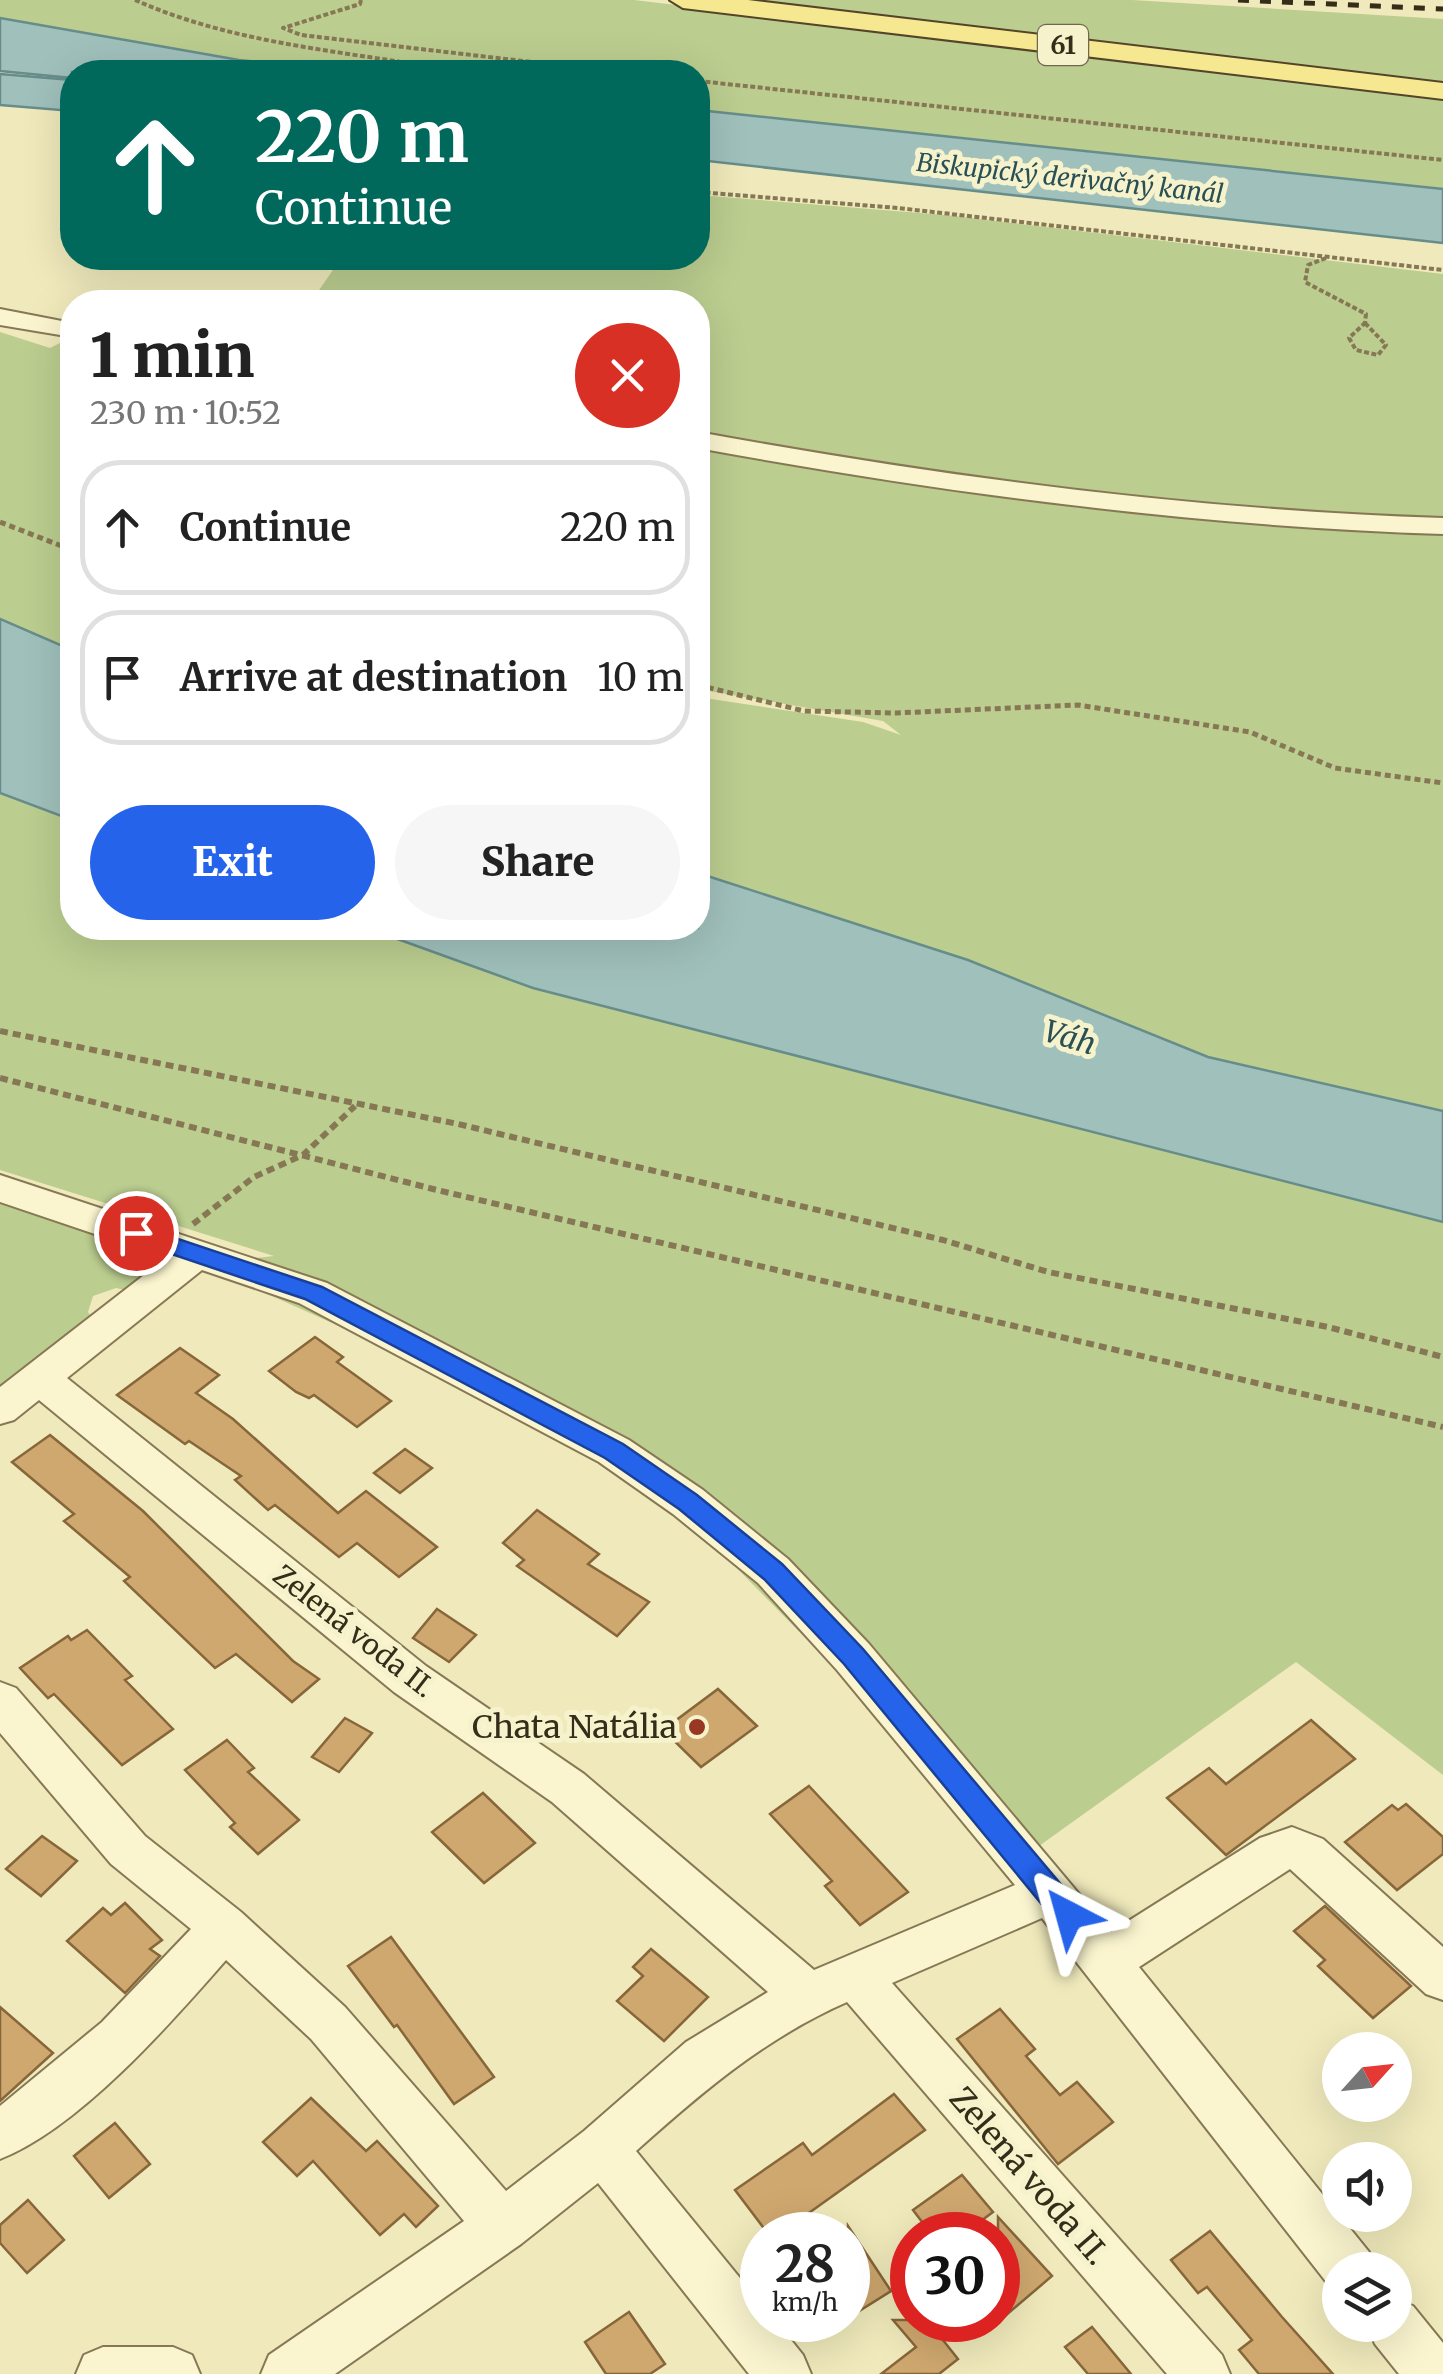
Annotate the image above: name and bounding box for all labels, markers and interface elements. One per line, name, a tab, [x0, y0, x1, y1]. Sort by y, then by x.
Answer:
road number: 61	[1038, 25, 1088, 65]
text: 220 m	[255, 93, 469, 181]
icon: ahead	[90, 100, 220, 230]
water label: Biskupický derivačný kanál	[915, 146, 1225, 210]
text: Continue	[255, 180, 452, 236]
text: 1 min	[90, 318, 254, 393]
button: close	[575, 323, 680, 428]
text: 230 m · 10:52	[90, 393, 281, 433]
icon: ahead	[95, 500, 150, 555]
text: Continue	[180, 504, 351, 551]
text: 220 m	[560, 504, 675, 551]
icon: arrive	[95, 650, 150, 705]
text: Arrive at destination	[180, 654, 567, 701]
text: 10 m	[597, 654, 684, 701]
button: Exit	[90, 805, 375, 920]
button: Share	[395, 805, 680, 920]
water label: Váh	[1039, 1011, 1101, 1063]
pin	[94, 1191, 179, 1276]
icon: arrive	[109, 1206, 164, 1261]
street label: Zelená voda II.	[266, 1557, 442, 1705]
place label: Chata Natália	[472, 1707, 677, 1747]
marker: Chata Natália	[686, 1716, 708, 1738]
position arrow	[1017, 1863, 1121, 1967]
north arrow	[1322, 2032, 1412, 2122]
map controls	[1322, 2032, 1412, 2342]
street label: Zelená voda II.	[941, 2079, 1117, 2273]
button: sound	[1322, 2142, 1412, 2232]
speed limit sign: 30	[890, 2212, 1020, 2342]
text: 28	[775, 2233, 835, 2296]
button: layers	[1322, 2252, 1412, 2342]
text: km/h	[772, 2286, 838, 2318]

